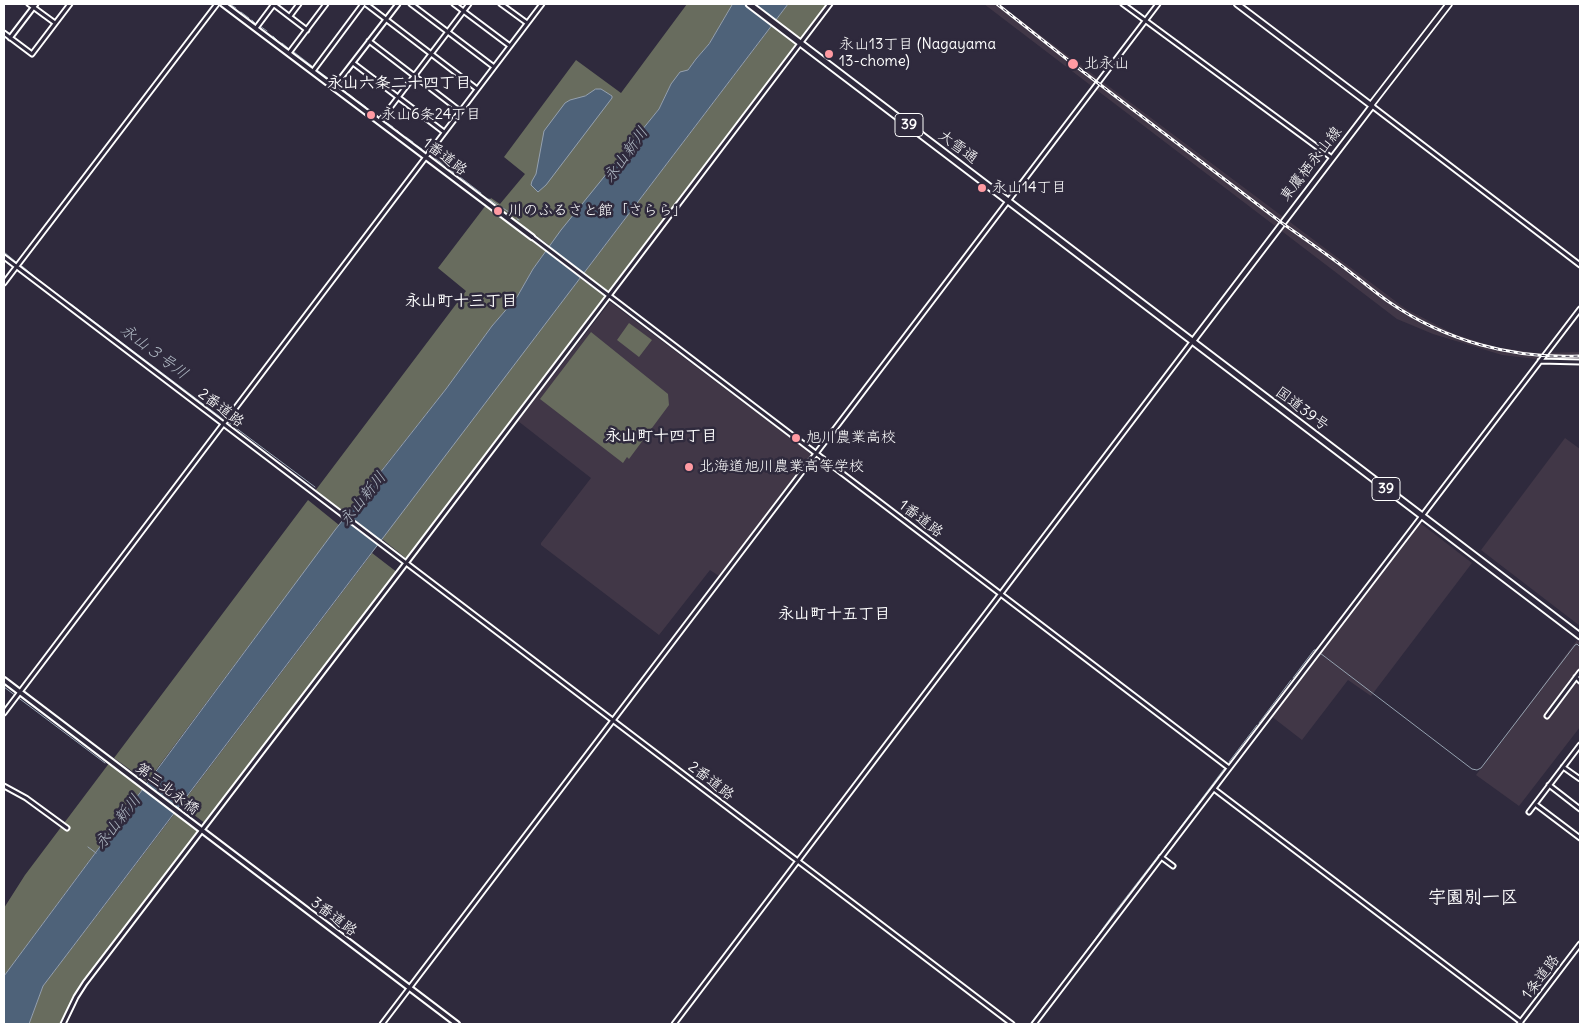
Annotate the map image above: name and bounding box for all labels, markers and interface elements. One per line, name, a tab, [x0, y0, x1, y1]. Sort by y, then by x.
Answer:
place label: 永山13丁目 (Nagayama 13-chome)	[839, 36, 996, 71]
marker: 永山13丁目 (Nagayama 13-chome)	[823, 48, 835, 60]
place label: 北永山	[1084, 55, 1129, 73]
marker: 北永山	[1066, 57, 1080, 71]
district label: 永山六条二十四丁目	[327, 73, 471, 93]
place label: 永山6条24丁目	[381, 106, 481, 124]
marker: 永山6条24丁目	[365, 109, 377, 121]
road number: 39	[895, 114, 923, 136]
water label: 永山新川	[599, 123, 653, 187]
street label: 東鷹栖永山線	[1276, 123, 1346, 205]
street label: 大雪通	[935, 126, 981, 168]
street label: 1番道路	[419, 134, 471, 180]
place label: 永山14丁目	[992, 179, 1067, 197]
marker: 永山14丁目	[976, 182, 988, 194]
place label: 川のふるさと館「さらら」	[508, 202, 688, 220]
marker: 川のふるさと館「さらら」	[492, 205, 504, 217]
district label: 永山町十三丁目	[405, 291, 517, 311]
water label: 永山３号川	[116, 320, 192, 384]
street label: 国道39号	[1272, 383, 1332, 435]
street label: 2番道路	[194, 385, 248, 431]
district label: 永山町十四丁目	[605, 426, 717, 446]
place label: 旭川農業高校	[806, 429, 896, 447]
marker: 旭川農業高校	[790, 432, 802, 444]
place label: 北海道旭川農業高等学校	[699, 458, 864, 476]
marker: 北海道旭川農業高等学校	[683, 461, 695, 473]
water label: 永山新川	[335, 468, 391, 530]
road number: 39	[1372, 478, 1400, 500]
street label: 1番道路	[895, 496, 947, 542]
district label: 永山町十五丁目	[778, 604, 890, 624]
street label: 2番道路	[684, 758, 738, 804]
street label: 第三北永橋	[132, 759, 202, 819]
water label: 永山新川	[91, 791, 145, 853]
district label: 宇園別一区	[1428, 887, 1518, 909]
street label: 3番道路	[307, 894, 361, 940]
street label: 1条道路	[1518, 951, 1564, 1003]

